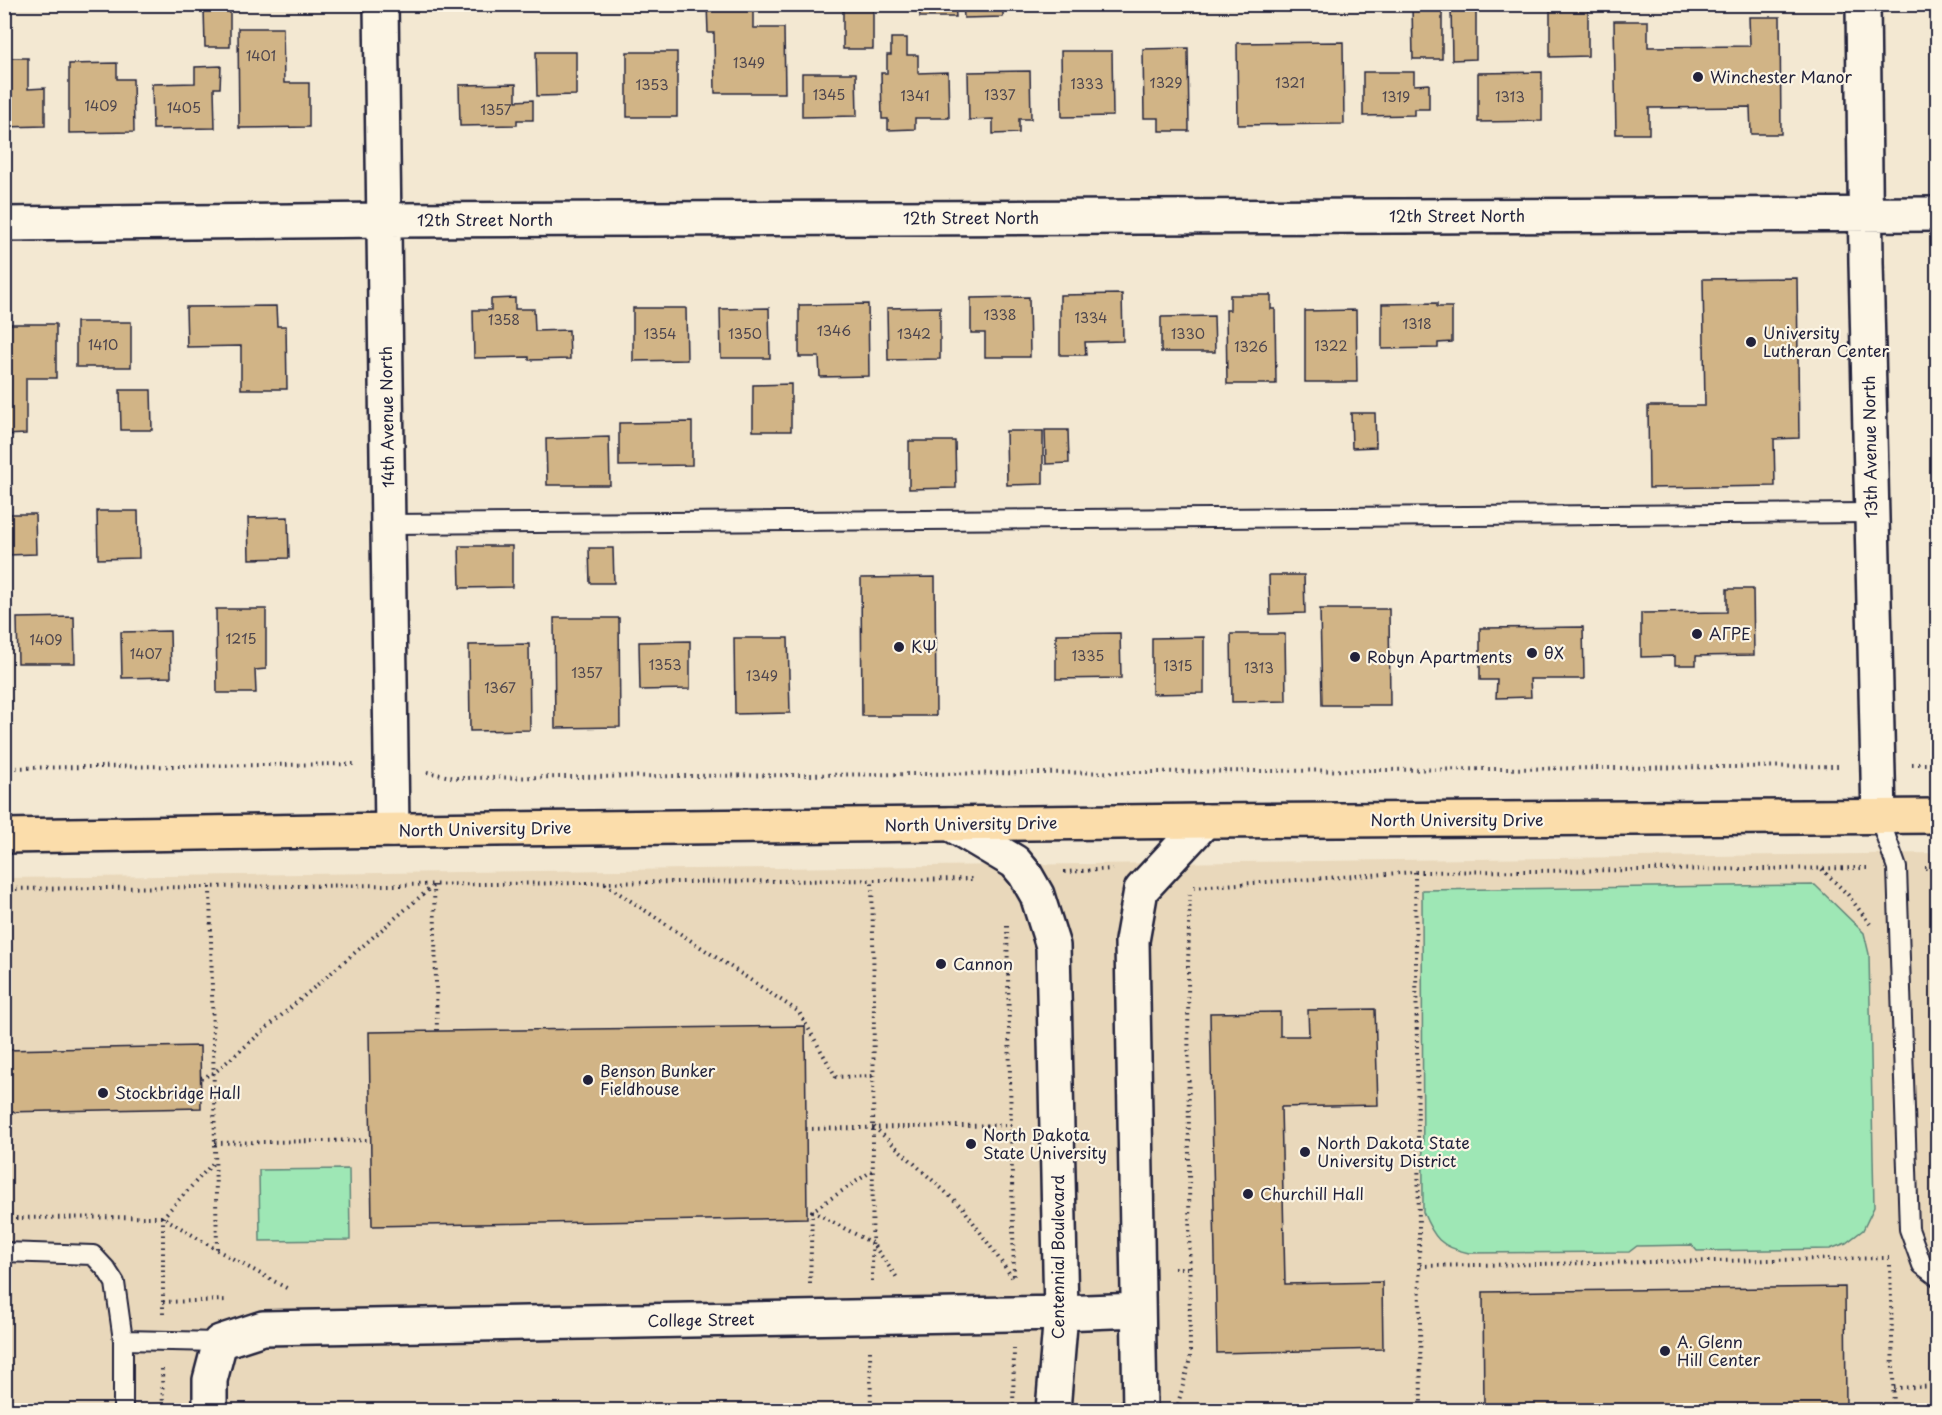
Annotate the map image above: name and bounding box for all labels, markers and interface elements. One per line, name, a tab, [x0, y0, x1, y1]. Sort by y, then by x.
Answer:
house number: 1401	[246, 45, 276, 66]
house number: 1349	[733, 52, 765, 73]
place label: Winchester Manor	[1710, 64, 1852, 88]
marker: Winchester Manor	[1691, 70, 1705, 84]
house number: 1329	[1150, 72, 1182, 93]
house number: 1321	[1275, 72, 1305, 93]
house number: 1333	[1070, 73, 1104, 94]
house number: 1353	[635, 74, 669, 95]
house number: 1345	[813, 84, 845, 105]
house number: 1337	[984, 84, 1016, 105]
house number: 1341	[900, 85, 930, 106]
house number: 1319	[1382, 86, 1410, 107]
house number: 1313	[1495, 86, 1525, 107]
house number: 1409	[84, 95, 118, 116]
house number: 1405	[167, 97, 201, 118]
house number: 1357	[480, 99, 512, 120]
street label: 12th Street North	[1389, 203, 1525, 227]
street label: 12th Street North	[903, 205, 1039, 229]
street label: 12th Street North	[417, 207, 553, 231]
house number: 1338	[983, 304, 1017, 325]
house number: 1334	[1075, 307, 1107, 328]
house number: 1358	[488, 309, 520, 330]
house number: 1318	[1402, 313, 1432, 334]
house number: 1346	[817, 320, 851, 341]
place label: University Lutheran Center	[1763, 320, 1890, 362]
house number: 1354	[644, 323, 676, 344]
house number: 1350	[728, 323, 762, 344]
house number: 1342	[897, 323, 931, 344]
house number: 1330	[1171, 323, 1205, 344]
house number: 1410	[88, 334, 118, 355]
house number: 1322	[1314, 335, 1348, 356]
marker: University Lutheran Center	[1744, 335, 1758, 349]
house number: 1326	[1234, 336, 1268, 357]
street label: 14th Avenue North	[373, 346, 399, 488]
street label: 13th Avenue North	[1856, 375, 1882, 519]
place label: ΑΓΡΕ	[1709, 621, 1751, 645]
marker: ΑΓΡΕ	[1690, 627, 1704, 641]
house number: 1215	[226, 628, 256, 649]
house number: 1409	[29, 629, 63, 650]
place label: ΚΨ	[911, 634, 936, 658]
marker: ΚΨ	[892, 640, 906, 654]
place label: θΧ	[1544, 640, 1564, 664]
house number: 1407	[130, 643, 162, 664]
place label: Robyn Apartments	[1367, 644, 1512, 668]
house number: 1335	[1072, 645, 1104, 666]
marker: θΧ	[1525, 646, 1539, 660]
marker: Robyn Apartments	[1348, 650, 1362, 664]
house number: 1353	[648, 654, 682, 675]
house number: 1315	[1164, 655, 1193, 676]
house number: 1313	[1244, 657, 1274, 678]
house number: 1357	[571, 662, 603, 683]
house number: 1349	[746, 665, 778, 686]
house number: 1367	[484, 677, 516, 698]
street label: North University Drive	[1371, 807, 1543, 831]
street label: North University Drive	[884, 809, 1058, 837]
street label: North University Drive	[398, 814, 572, 842]
place label: Cannon	[953, 951, 1013, 975]
marker: Cannon	[934, 957, 948, 971]
place label: Benson Bunker Fieldhouse	[600, 1058, 716, 1100]
marker: Benson Bunker Fieldhouse	[581, 1073, 595, 1087]
place label: Stockbridge Hall	[115, 1080, 241, 1104]
marker: Stockbridge Hall	[96, 1086, 110, 1100]
place label: North Dakota State University	[983, 1122, 1107, 1164]
place label: North Dakota State University District	[1317, 1130, 1470, 1172]
marker: North Dakota State University	[964, 1137, 978, 1151]
marker: North Dakota State University District	[1298, 1145, 1312, 1159]
street label: Centennial Boulevard	[1045, 1175, 1069, 1339]
place label: Churchill Hall	[1260, 1181, 1364, 1205]
marker: Churchill Hall	[1241, 1187, 1255, 1201]
street label: College Street	[647, 1306, 755, 1332]
place label: A. Glenn Hill Center	[1677, 1329, 1761, 1371]
marker: A. Glenn Hill Center	[1658, 1344, 1672, 1358]

